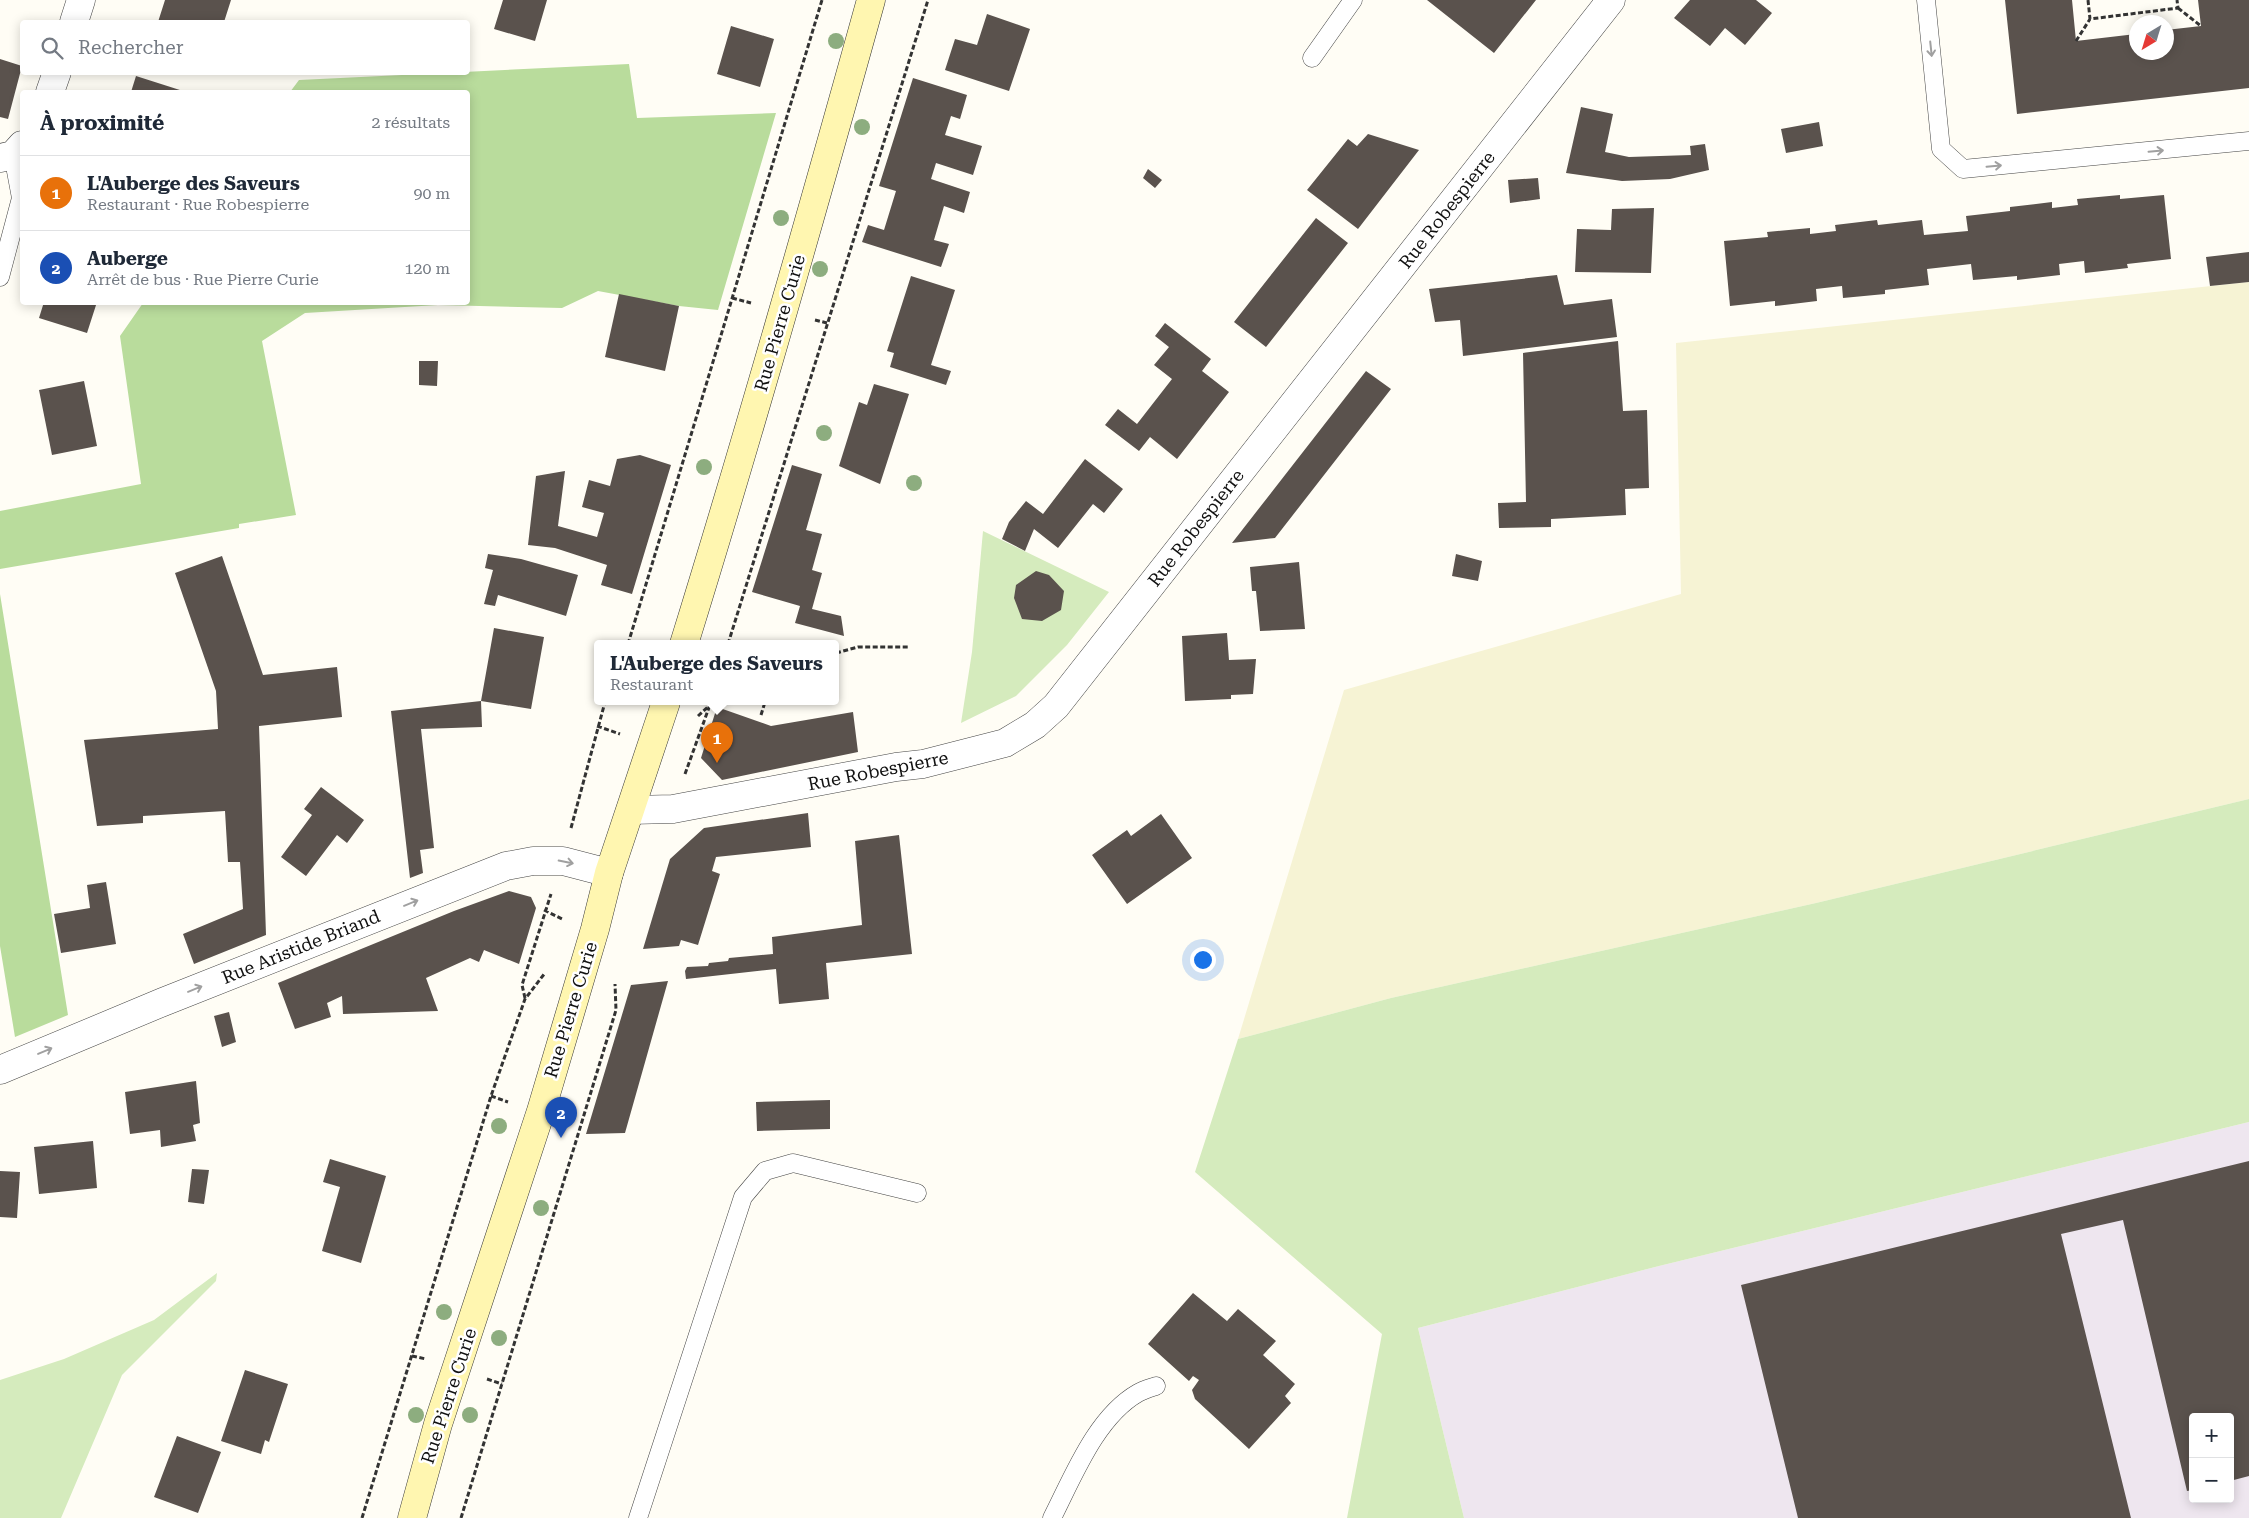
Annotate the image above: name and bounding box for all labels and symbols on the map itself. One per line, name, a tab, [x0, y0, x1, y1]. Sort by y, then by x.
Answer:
north arrow	[2129, 15, 2174, 60]
one-way arrow	[1926, 40, 1936, 56]
one-way arrow	[2148, 146, 2164, 155]
street label: Rue Robespierre	[1394, 147, 1499, 272]
one-way arrow	[1986, 161, 2002, 171]
street label: Rue Pierre Curie	[750, 252, 809, 394]
street label: Rue Robespierre	[1143, 465, 1248, 590]
pin: 1	[701, 722, 733, 763]
street label: Rue Robespierre	[806, 747, 950, 794]
one-way arrow	[558, 858, 574, 868]
one-way arrow	[403, 898, 418, 908]
street label: Rue Aristide Briand	[219, 905, 383, 988]
street label: Rue Pierre Curie	[540, 939, 601, 1081]
your location	[1190, 947, 1216, 973]
one-way arrow	[187, 984, 202, 993]
one-way arrow	[37, 1046, 52, 1055]
pin: 2	[545, 1097, 577, 1138]
street label: Rue Pierre Curie	[417, 1325, 480, 1466]

